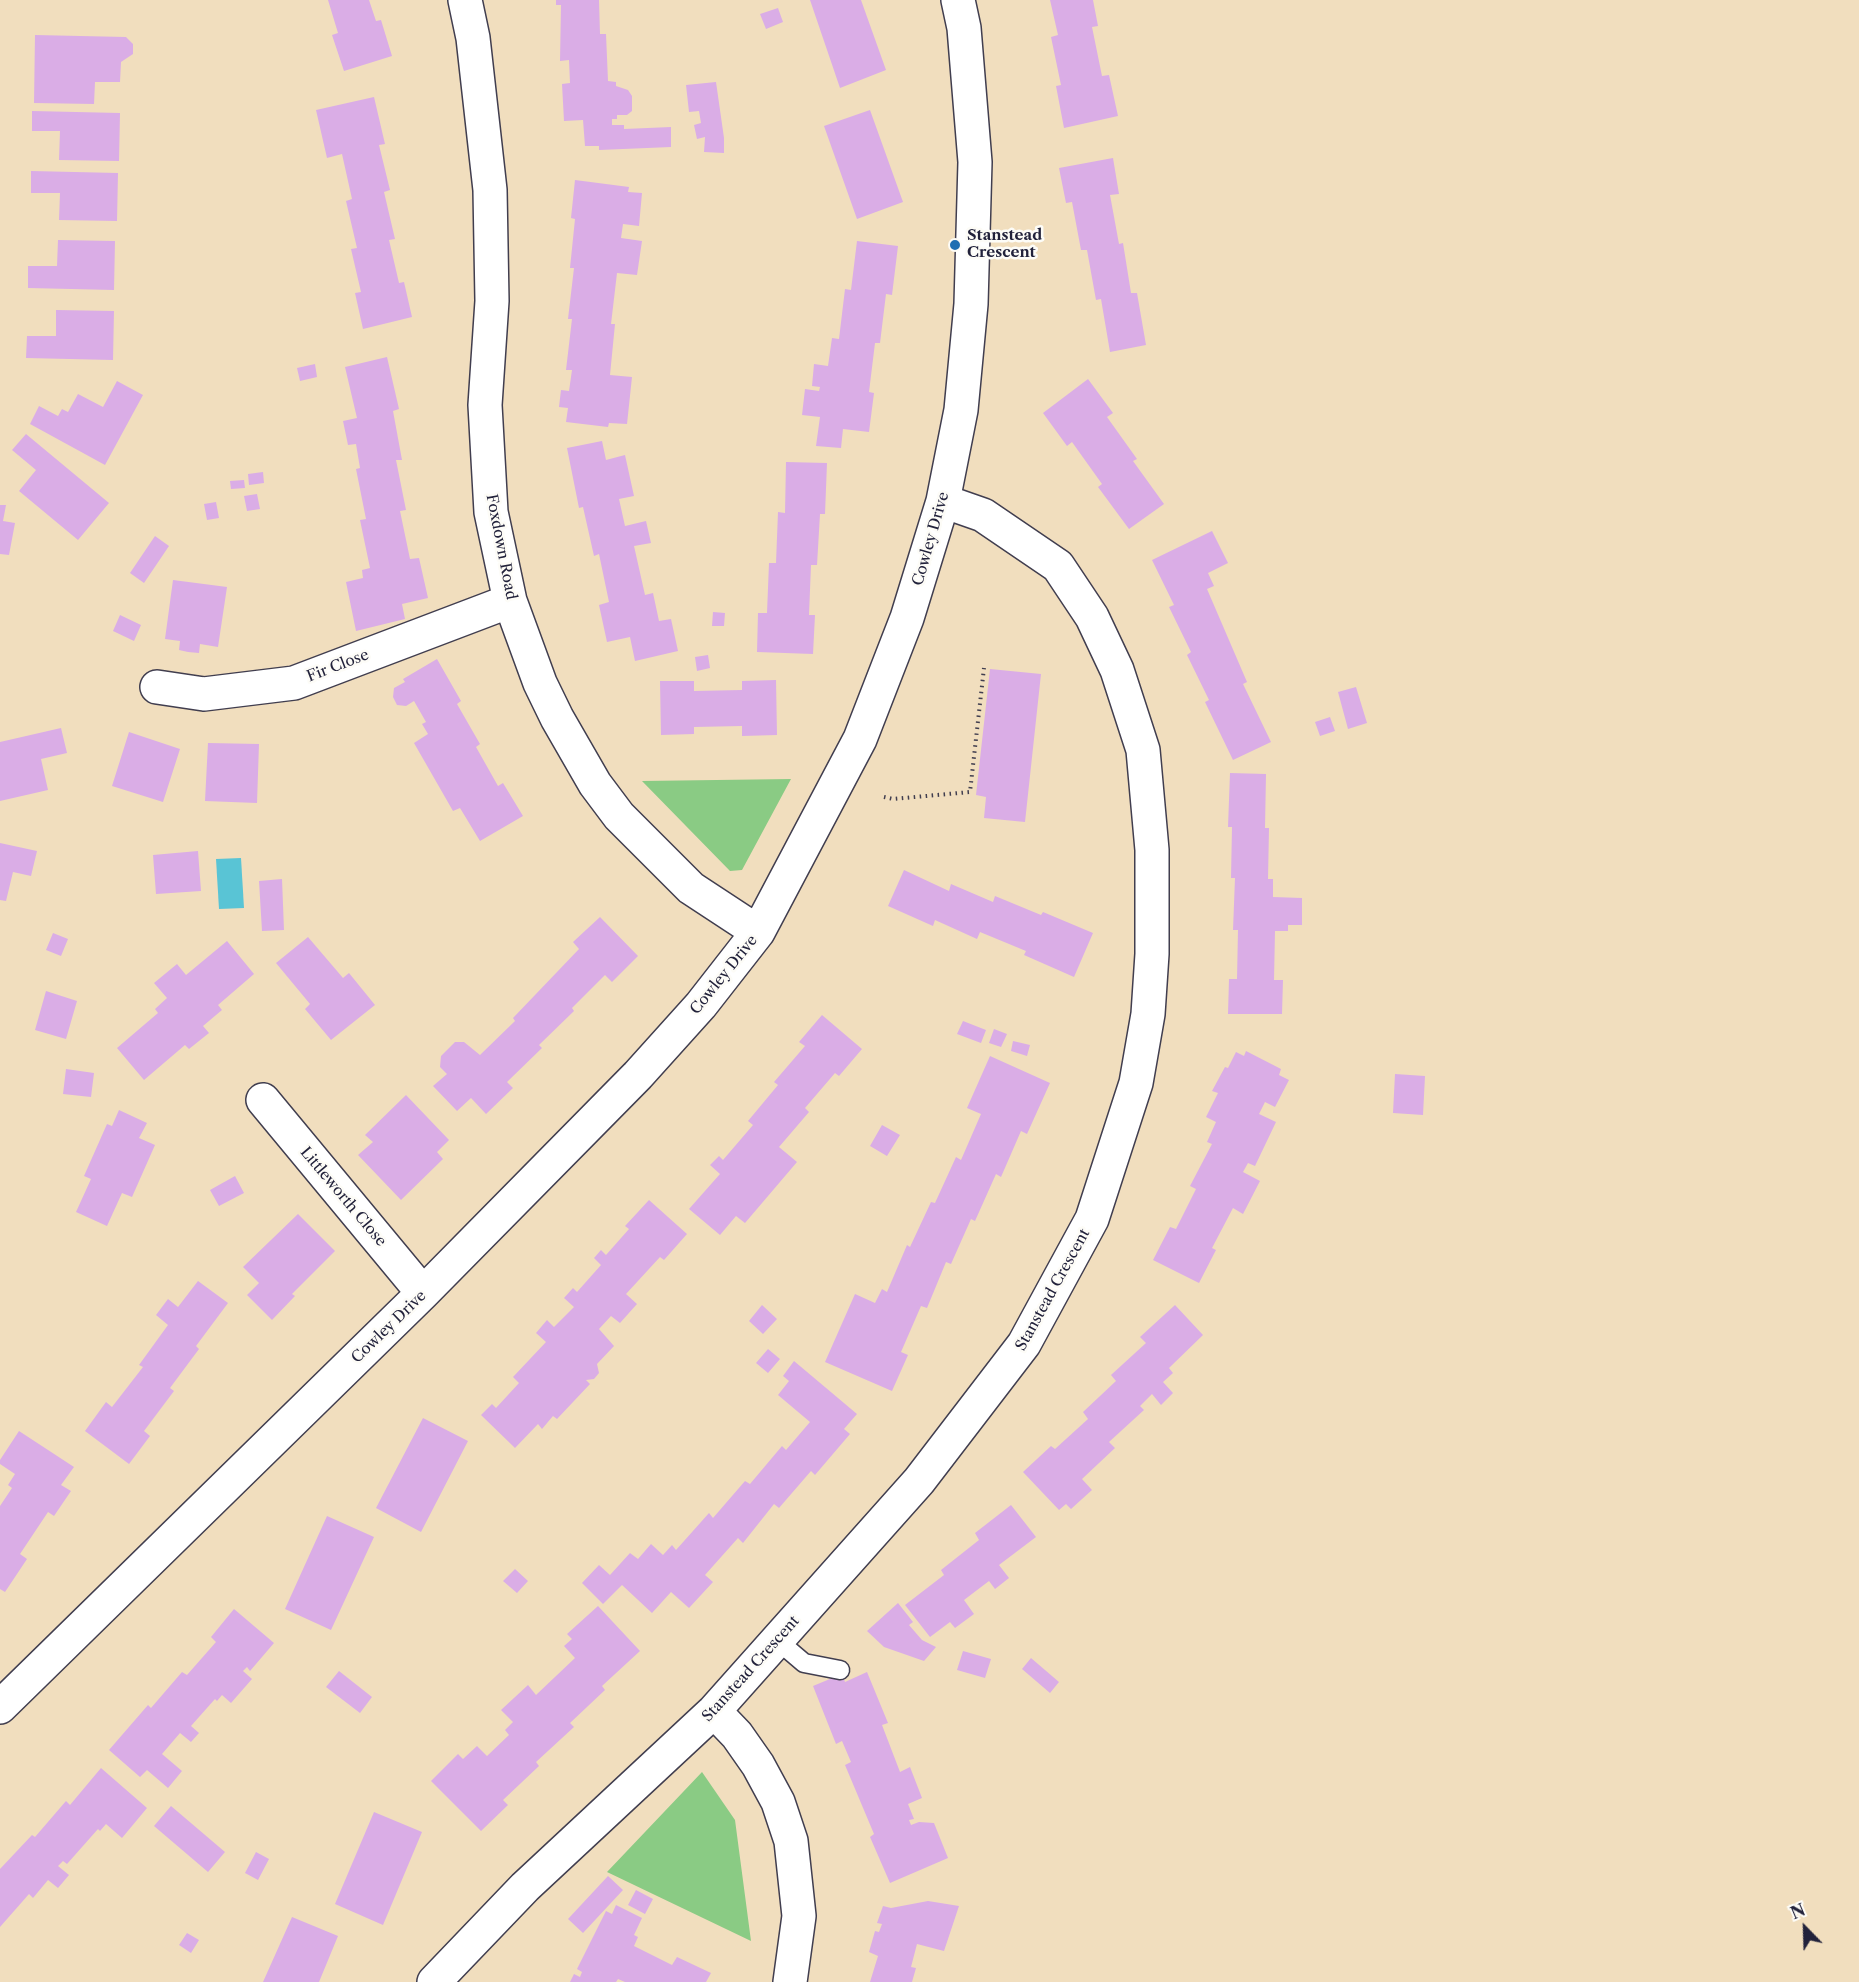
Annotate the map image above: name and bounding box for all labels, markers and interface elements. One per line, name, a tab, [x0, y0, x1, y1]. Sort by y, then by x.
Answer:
place label: Stanstead Crescent	[967, 227, 1042, 262]
marker: Stanstead Crescent	[948, 238, 962, 252]
street label: Cowley Drive	[909, 490, 953, 588]
street label: Foxdown Road	[482, 493, 520, 601]
street label: Fir Close	[305, 646, 371, 686]
street label: Cowley Drive	[687, 932, 761, 1018]
street label: Littleworth Close	[296, 1144, 390, 1250]
street label: Stanstead Crescent	[1012, 1226, 1094, 1354]
street label: Cowley Drive	[348, 1287, 430, 1367]
street label: Stanstead Crescent	[699, 1612, 803, 1726]
north arrow	[1775, 1898, 1835, 1958]
text: N	[1788, 1900, 1808, 1923]

